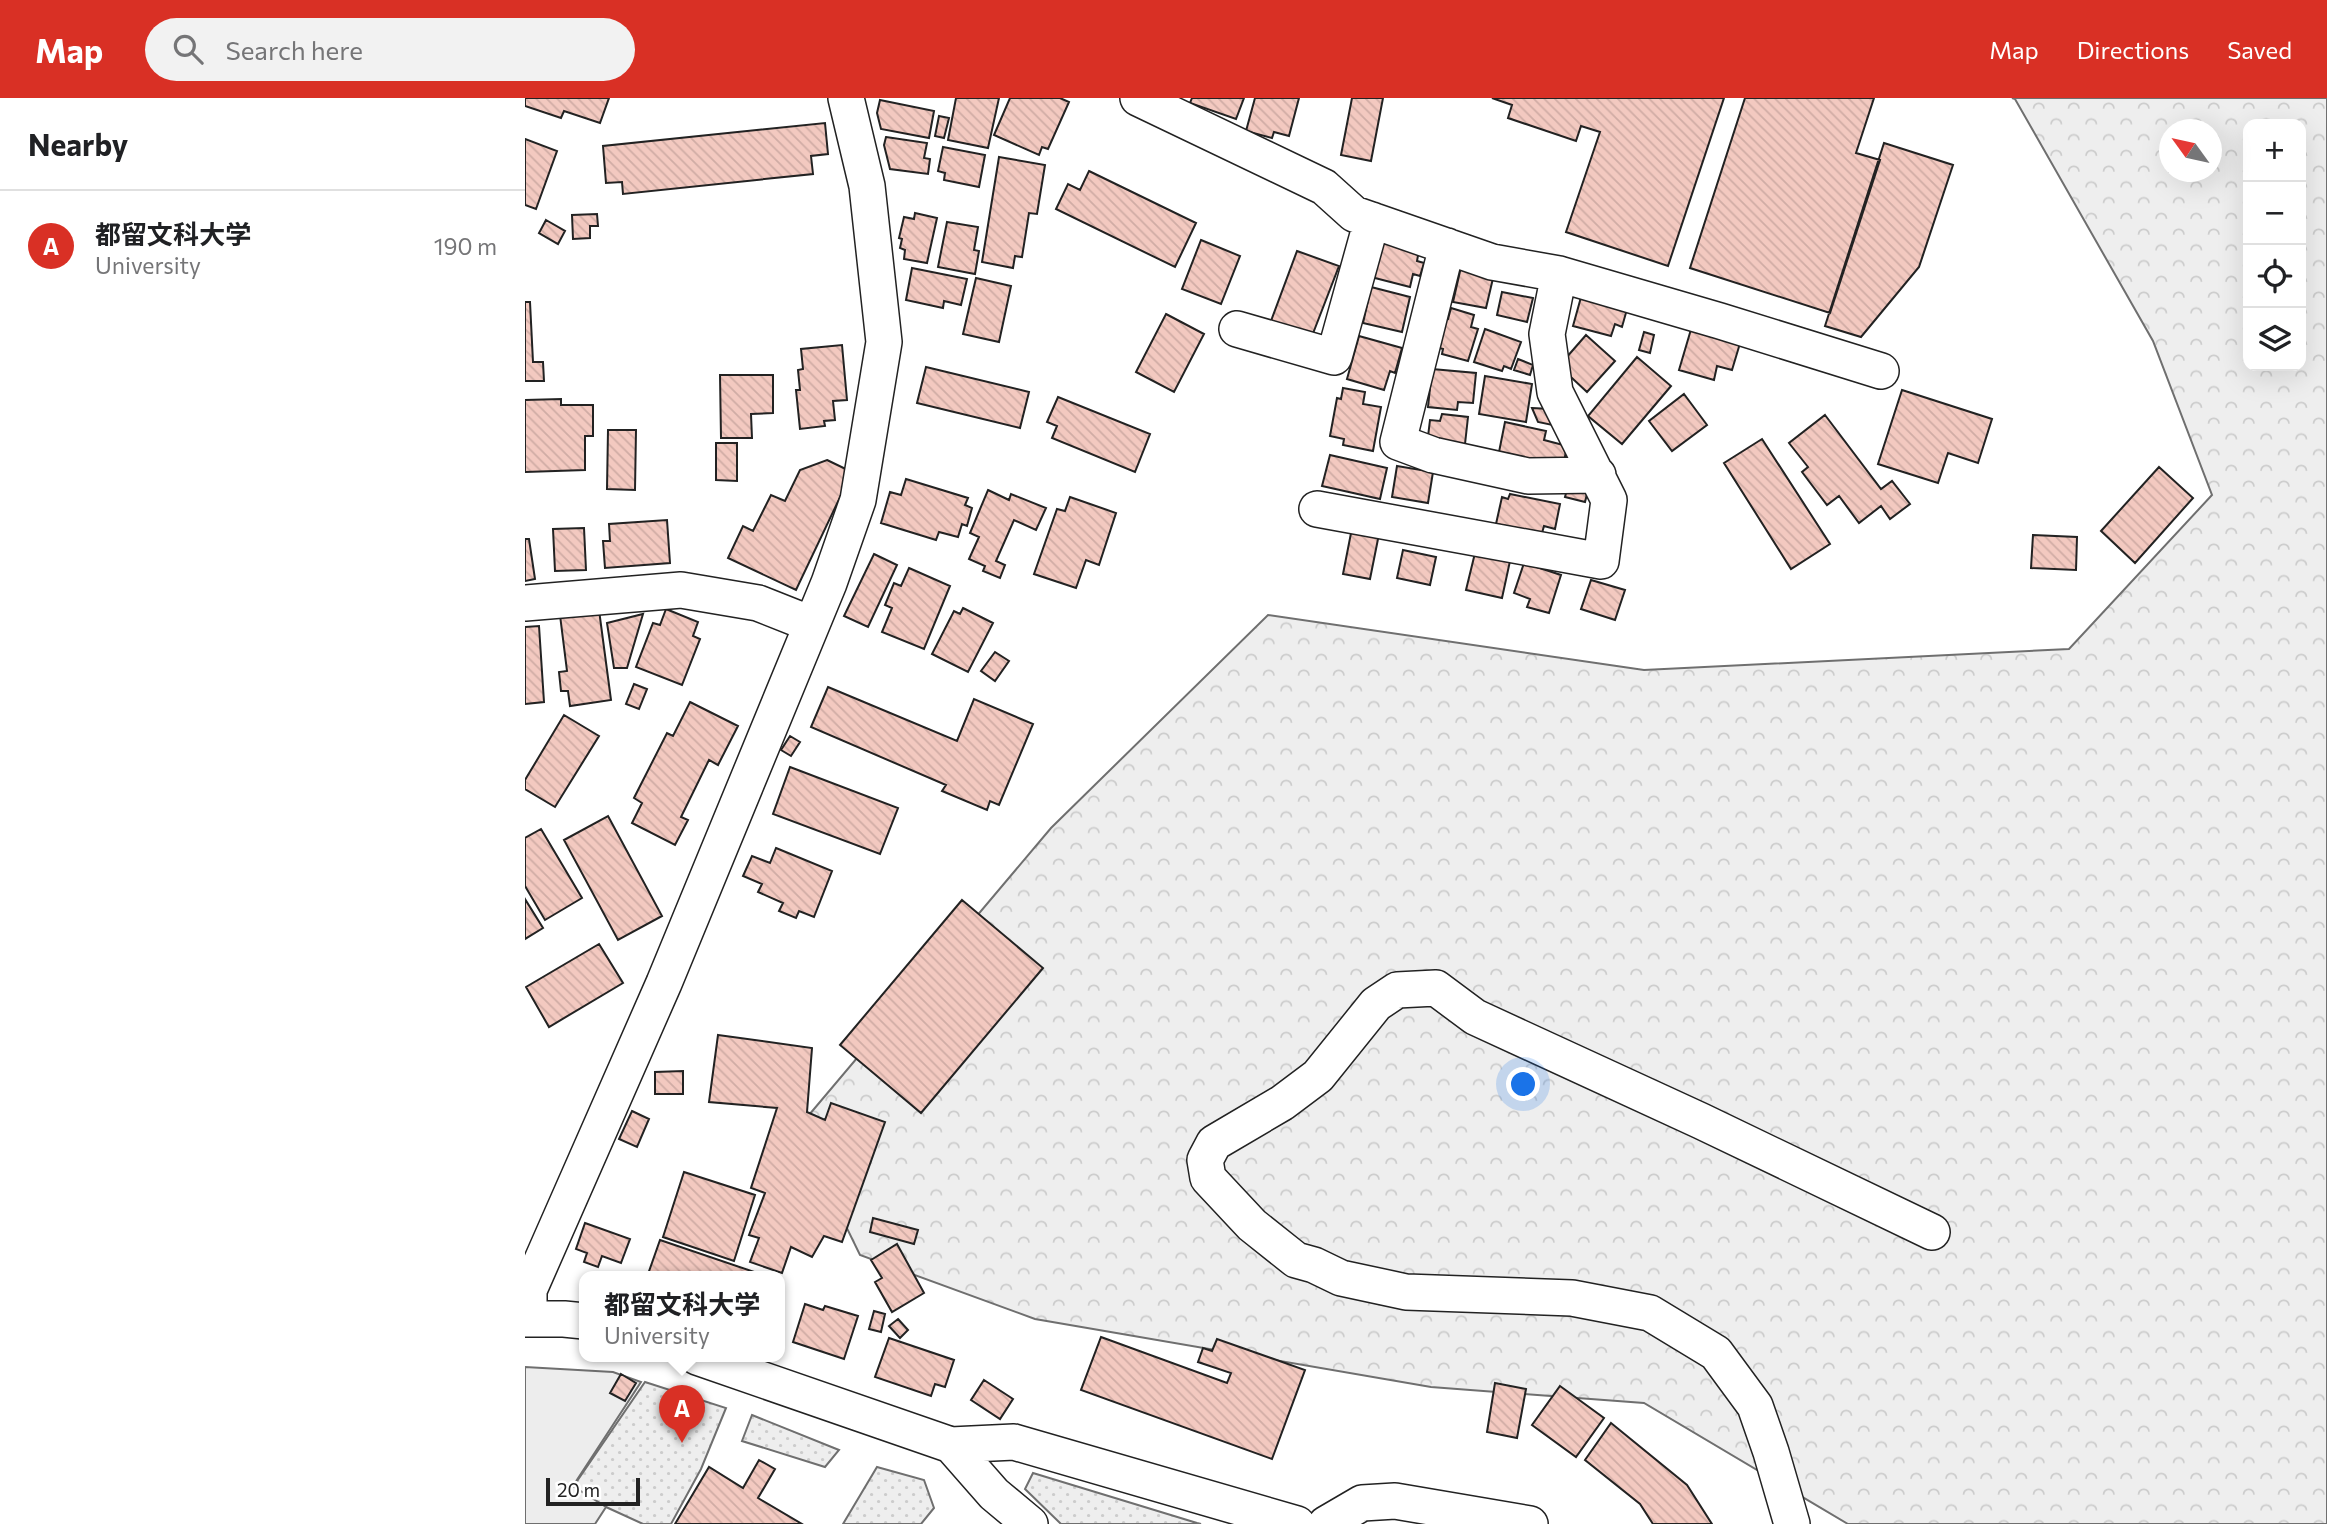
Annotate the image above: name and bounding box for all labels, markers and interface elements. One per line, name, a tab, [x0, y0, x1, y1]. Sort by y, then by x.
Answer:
search box	[145, 18, 635, 81]
text: Map	[35, 29, 103, 70]
icon: search	[169, 30, 207, 68]
text: Search here	[225, 34, 363, 65]
text: Map	[1989, 35, 2039, 64]
text: Directions	[2077, 35, 2189, 64]
text: Saved	[2227, 35, 2292, 64]
north arrow	[2159, 119, 2222, 182]
map controls	[2243, 119, 2306, 371]
button: +	[2243, 119, 2306, 182]
text: Nearby	[28, 125, 128, 162]
button: −	[2243, 182, 2306, 245]
text: 都留文科大学	[95, 218, 251, 249]
text: A	[43, 232, 59, 260]
text: 190 m	[434, 232, 497, 260]
button: locate	[2243, 245, 2306, 308]
text: University	[95, 251, 201, 279]
button: layers	[2243, 308, 2306, 371]
your location	[1506, 1067, 1540, 1101]
popup	[579, 1271, 785, 1362]
text: 都留文科大学	[604, 1288, 760, 1319]
text: University	[604, 1321, 710, 1349]
pin: A	[659, 1385, 705, 1443]
scale bar	[546, 1475, 641, 1507]
text: 20 m	[557, 1478, 600, 1501]

